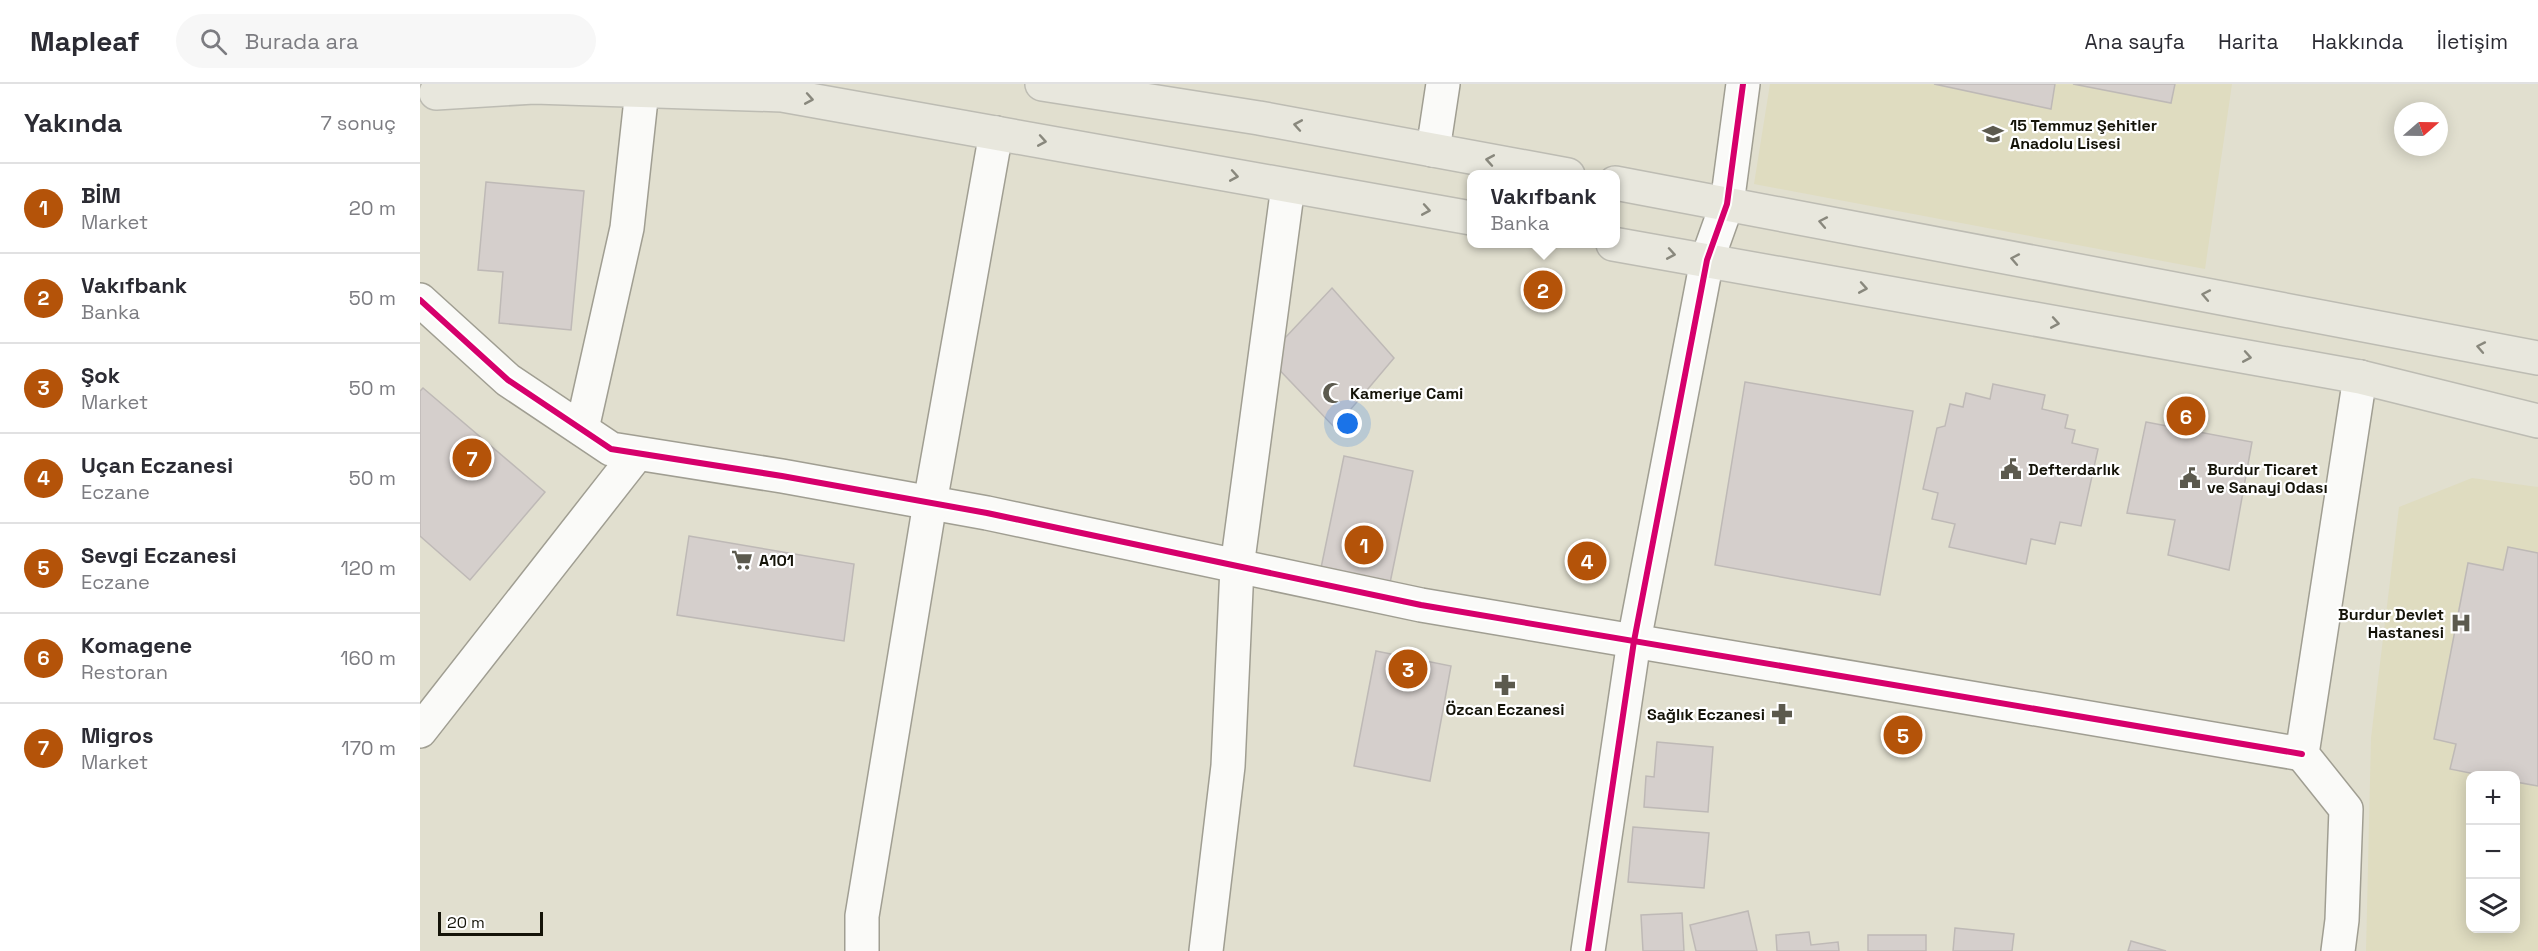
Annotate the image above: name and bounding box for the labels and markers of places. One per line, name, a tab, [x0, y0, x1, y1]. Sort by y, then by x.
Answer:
place label: 15 Temmuz Şehitler Anadolu Lisesi	[2010, 115, 2157, 154]
school or university icon: 15 Temmuz Şehitler Anadolu Lisesi	[1981, 122, 2005, 146]
pin: 2	[1524, 268, 1562, 312]
mosque icon: Kameriye Cami	[1321, 381, 1345, 405]
place label: Kameriye Cami	[1350, 383, 1463, 404]
pin: 6	[2166, 394, 2206, 438]
pin: 7	[452, 436, 492, 481]
public building icon: Defterdarlık	[1999, 457, 2023, 481]
place label: Defterdarlık	[2028, 459, 2120, 480]
place label: Burdur Ticaret ve Sanayi Odası	[2207, 459, 2328, 498]
public building icon: Burdur Ticaret ve Sanayi Odası	[2178, 466, 2202, 490]
pin: 1	[1344, 522, 1384, 568]
pin: 4	[1568, 538, 1606, 584]
supermarket icon: A101	[730, 548, 754, 572]
place label: A101	[759, 550, 794, 571]
place label: Burdur Devlet Hastanesi	[2338, 604, 2444, 643]
hospital icon: Burdur Devlet Hastanesi	[2449, 611, 2473, 635]
pin: 3	[1388, 646, 1428, 692]
pharmacy icon: Özcan Eczanesi	[1493, 673, 1517, 697]
place label: Özcan Eczanesi	[1446, 699, 1564, 720]
pharmacy icon: Sağlık Eczanesi	[1770, 702, 1794, 726]
place label: Sağlık Eczanesi	[1647, 704, 1765, 725]
pin: 5	[1884, 712, 1922, 758]

